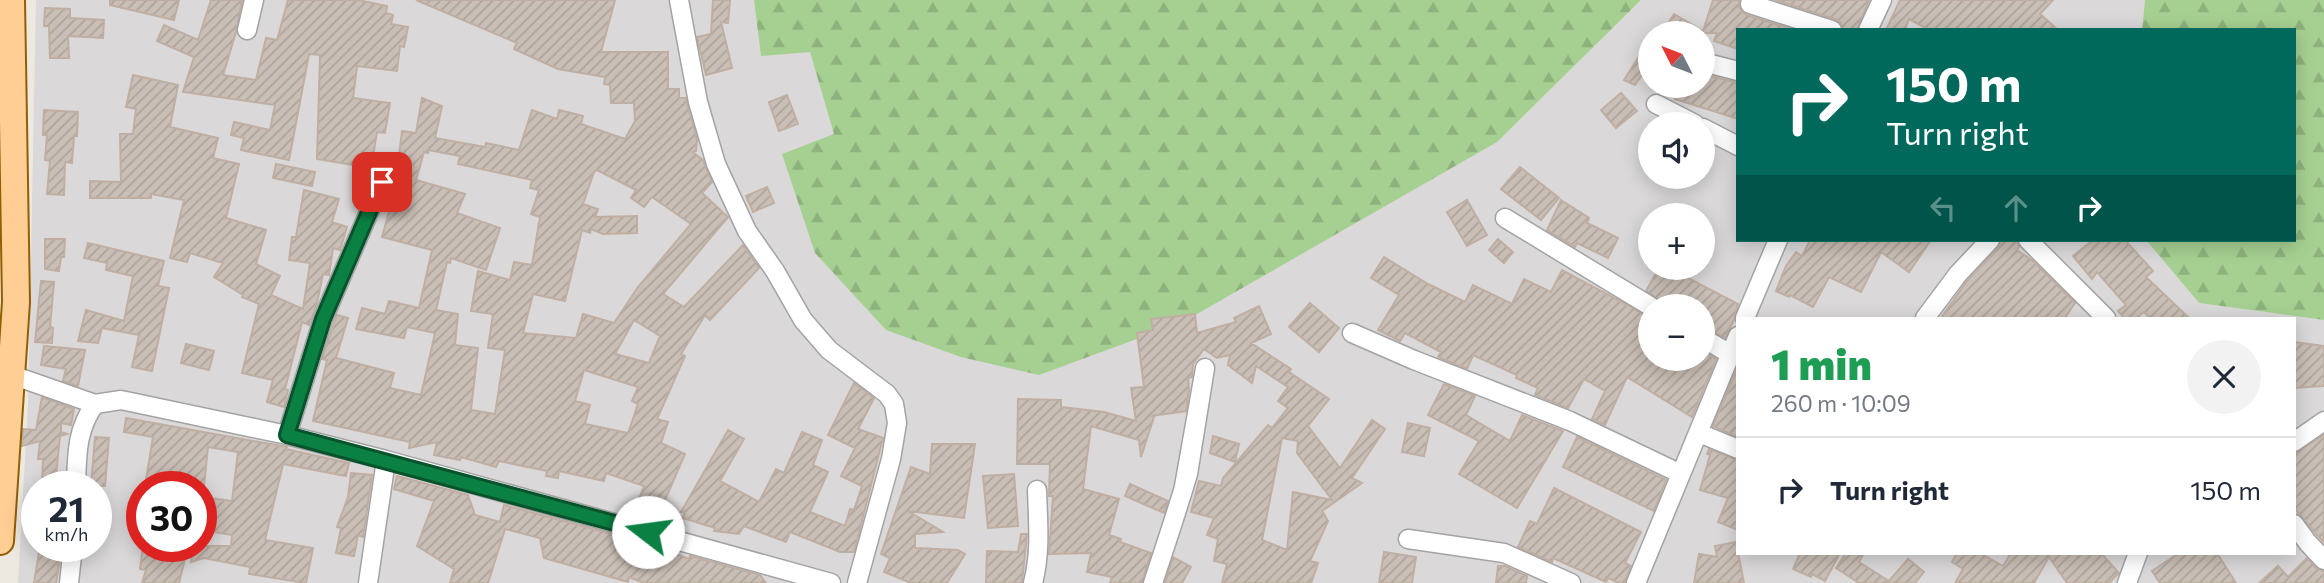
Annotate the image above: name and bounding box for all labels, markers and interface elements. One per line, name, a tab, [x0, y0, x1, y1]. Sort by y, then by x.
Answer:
north arrow	[1638, 21, 1715, 98]
map controls	[1638, 21, 1715, 371]
text: 150 m	[1886, 52, 2021, 112]
icon: right	[1771, 56, 1862, 147]
button: sound	[1638, 112, 1715, 189]
text: Turn right	[1886, 112, 2029, 152]
pin	[352, 152, 412, 212]
icon: arrive	[363, 163, 401, 201]
icon: left	[1924, 189, 1962, 227]
icon: ahead	[1997, 189, 2035, 227]
icon: right	[2070, 189, 2108, 227]
button: +	[1638, 203, 1715, 280]
button: −	[1638, 294, 1715, 371]
text: 1 min	[1771, 337, 1872, 389]
button: close	[2187, 340, 2261, 414]
text: 260 m · 10:09	[1771, 389, 1911, 417]
speed limit sign: 30	[126, 471, 217, 562]
icon: right	[1771, 471, 1809, 509]
text: Turn right	[1830, 474, 1949, 505]
text: 150 m	[2190, 474, 2261, 505]
text: 21	[49, 486, 84, 529]
position arrow	[611, 495, 685, 569]
text: km/h	[45, 523, 88, 545]

